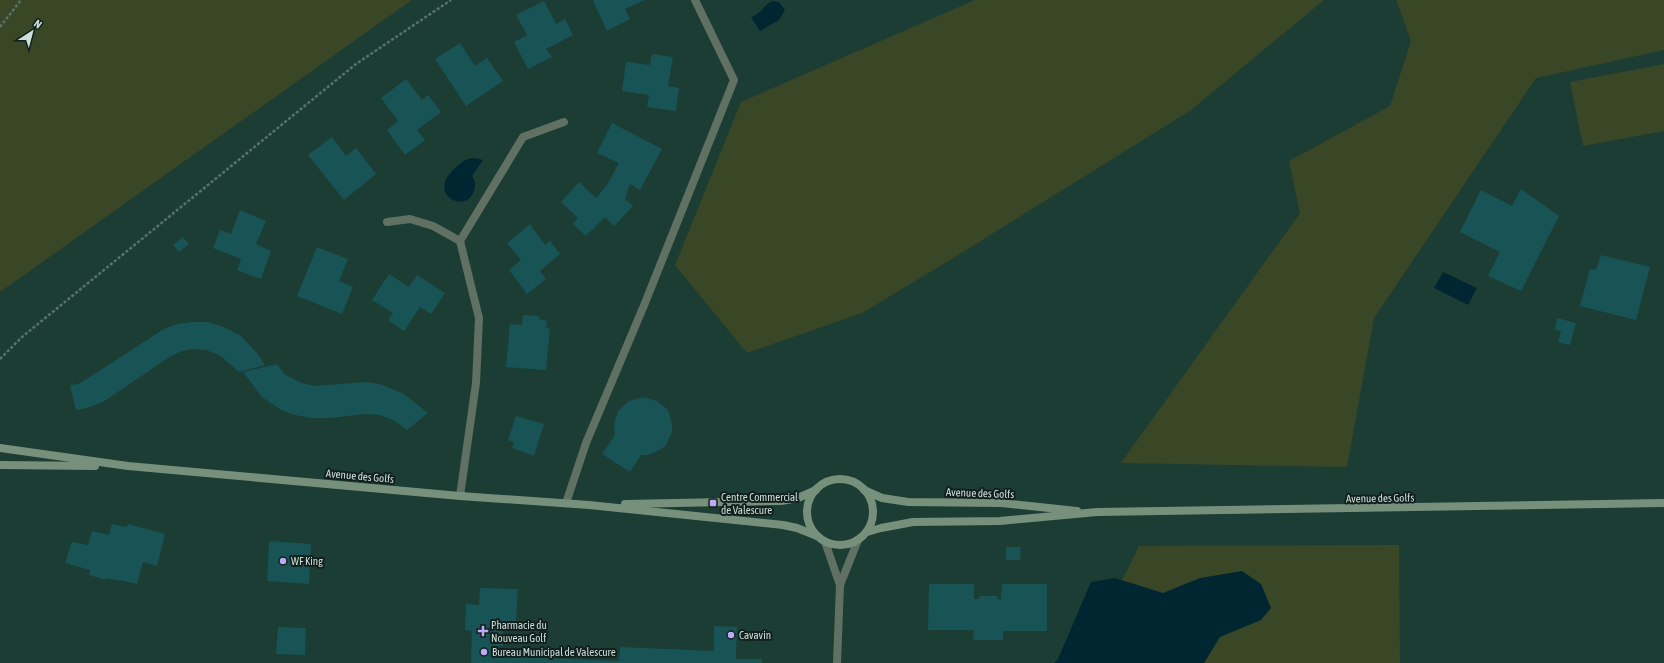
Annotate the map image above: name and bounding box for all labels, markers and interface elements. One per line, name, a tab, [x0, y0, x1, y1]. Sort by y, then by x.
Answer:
north arrow	[12, 12, 52, 52]
text: N	[32, 17, 44, 31]
street label: Avenue des Golfs	[325, 467, 395, 485]
street label: Avenue des Golfs	[946, 486, 1014, 500]
place label: Centre Commercial de Valescure	[721, 491, 798, 516]
street label: Avenue des Golfs	[1346, 491, 1414, 505]
marker: Centre Commercial de Valescure	[708, 498, 718, 508]
place label: WF King	[291, 555, 323, 567]
marker: WF King	[278, 556, 288, 566]
place label: Pharmacie du Nouveau Golf	[491, 619, 547, 644]
marker: Pharmacie du Nouveau Golf	[478, 626, 488, 636]
place label: Cavavin	[739, 629, 771, 641]
marker: Cavavin	[726, 630, 736, 640]
place label: Bureau Municipal de Valescure	[492, 646, 616, 658]
marker: Bureau Municipal de Valescure	[479, 647, 489, 657]

